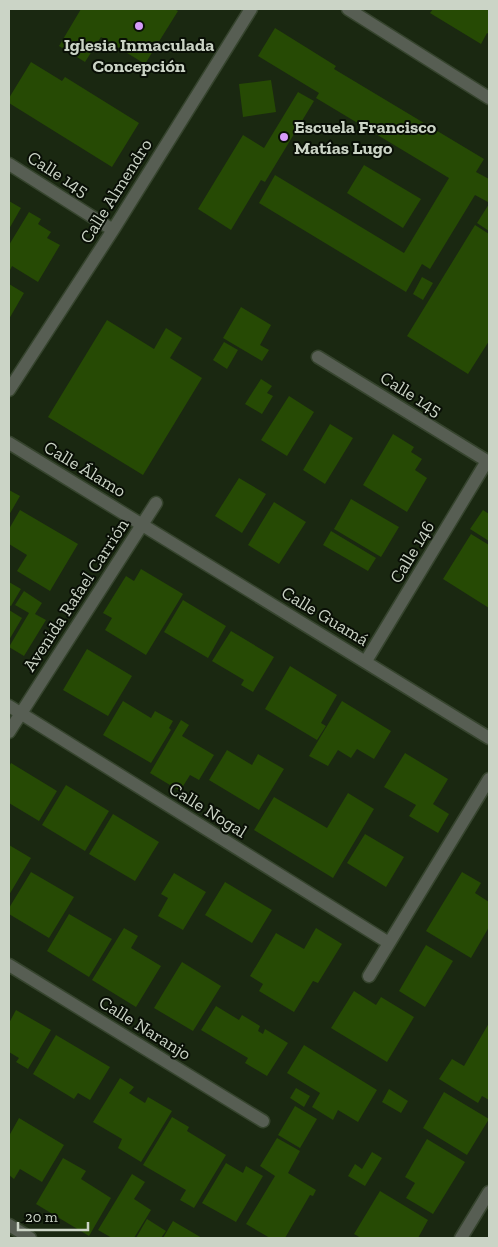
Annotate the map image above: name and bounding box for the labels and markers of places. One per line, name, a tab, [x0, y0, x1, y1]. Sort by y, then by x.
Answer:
marker: Iglesia Inmaculada Concepción	[133, 20, 145, 32]
place label: Iglesia Inmaculada Concepción	[64, 34, 214, 77]
place label: Escuela Francisco Matías Lugo	[294, 116, 437, 159]
marker: Escuela Francisco Matías Lugo	[278, 131, 290, 143]

